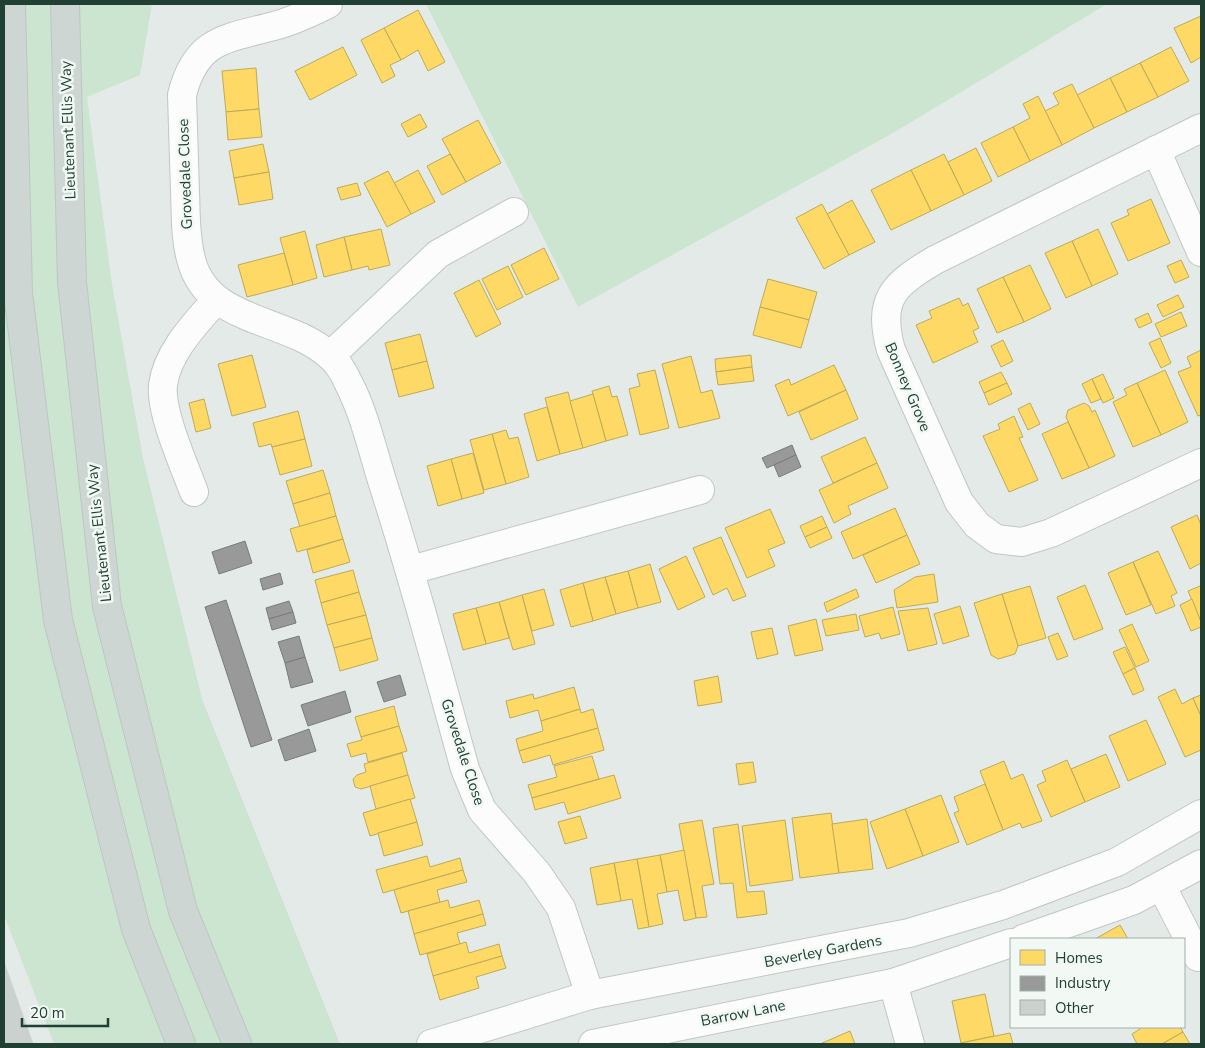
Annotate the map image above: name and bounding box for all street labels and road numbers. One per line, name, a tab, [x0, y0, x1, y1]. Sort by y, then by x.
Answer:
street label: Lieutenant Ellis Way	[56, 60, 80, 200]
street label: Grovedale Close	[173, 118, 197, 230]
street label: Bonney Grove	[880, 339, 936, 435]
street label: Lieutenant Ellis Way	[82, 463, 116, 603]
street label: Grovedale Close	[436, 696, 490, 808]
street label: Beverley Gardens	[762, 930, 884, 972]
street label: Barrow Lane	[699, 995, 787, 1031]

